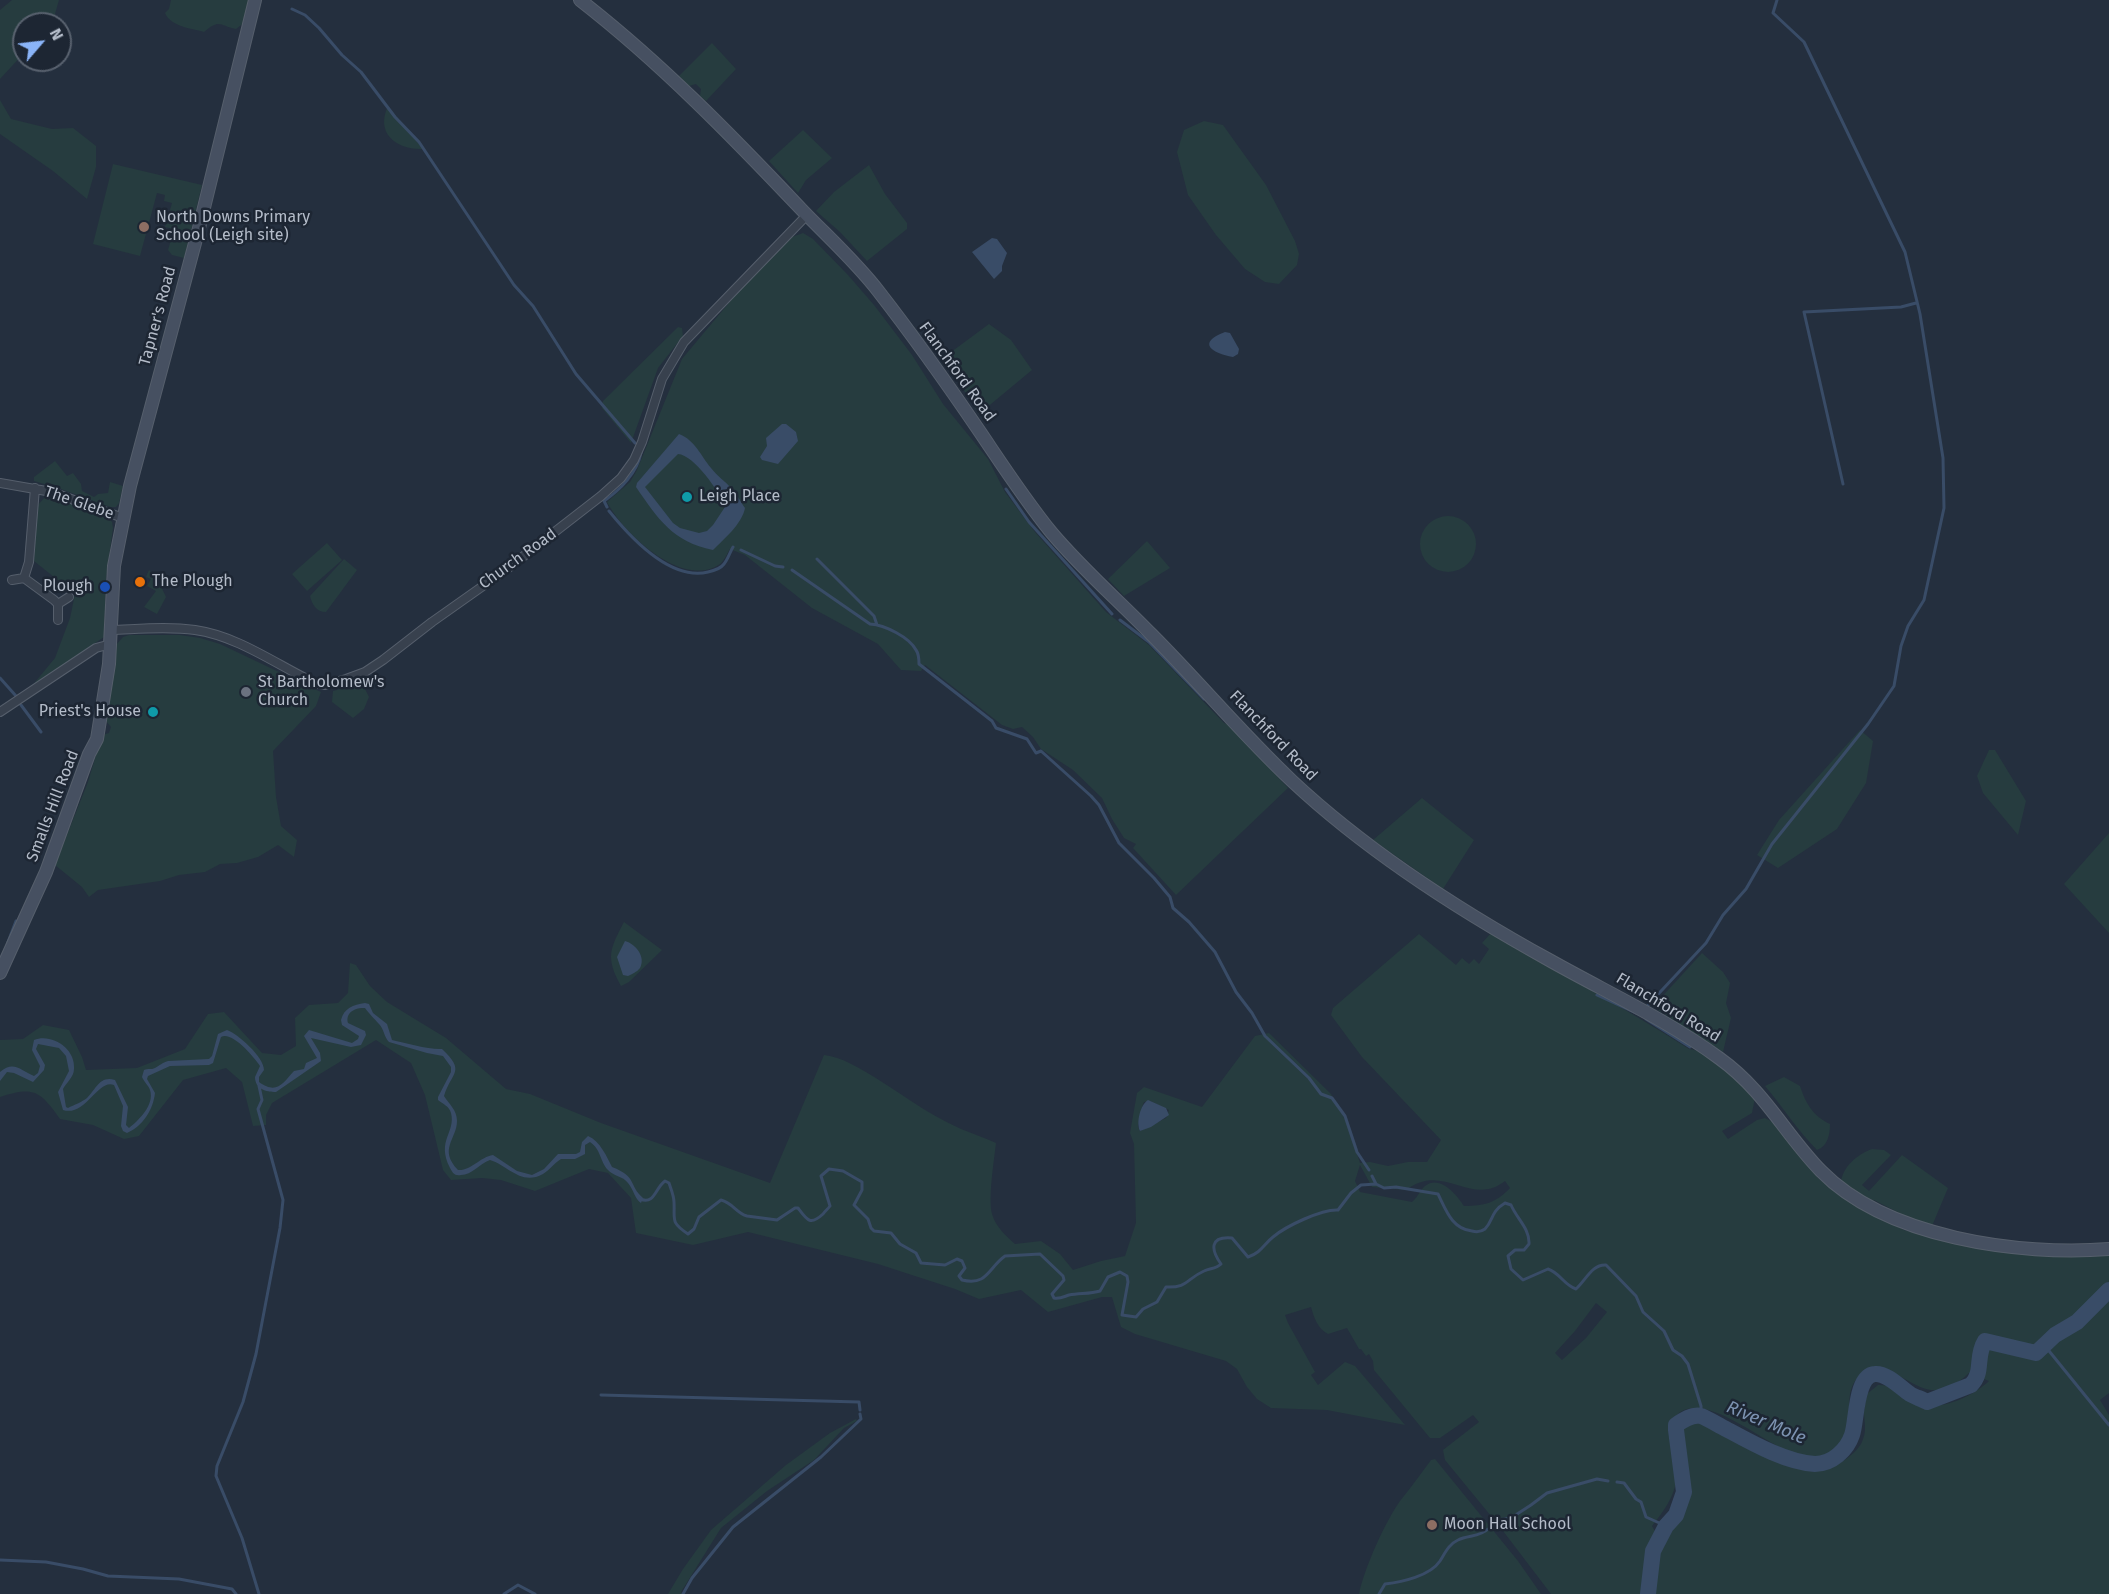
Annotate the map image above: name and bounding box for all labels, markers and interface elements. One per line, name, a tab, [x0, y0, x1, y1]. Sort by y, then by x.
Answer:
north arrow	[12, 12, 72, 72]
text: N	[46, 25, 67, 43]
place label: North Downs Primary School (Leigh site)	[156, 208, 310, 246]
marker: North Downs Primary School (Leigh site)	[137, 220, 151, 234]
street label: Tapner's Road	[136, 264, 180, 368]
street label: Flanchford Road	[914, 318, 1000, 426]
street label: The Glebe	[42, 482, 116, 524]
place label: Leigh Place	[699, 487, 780, 507]
marker: Leigh Place	[680, 490, 694, 504]
street label: Church Road	[475, 524, 561, 594]
place label: The Plough	[152, 572, 233, 592]
marker: The Plough	[133, 575, 147, 589]
place label: Plough	[43, 577, 93, 597]
marker: Plough	[98, 580, 112, 594]
place label: St Bartholomew's Church	[258, 673, 385, 711]
marker: St Bartholomew's Church	[239, 685, 253, 699]
street label: Flanchford Road	[1225, 687, 1321, 785]
place label: Priest's House	[39, 702, 141, 722]
marker: Priest's House	[146, 705, 160, 719]
street label: Smalls Hill Road	[23, 747, 83, 865]
street label: Flanchford Road	[1612, 969, 1724, 1047]
water label: River Mole	[1723, 1397, 1809, 1449]
place label: Moon Hall School	[1444, 1515, 1571, 1535]
marker: Moon Hall School	[1425, 1518, 1439, 1532]

